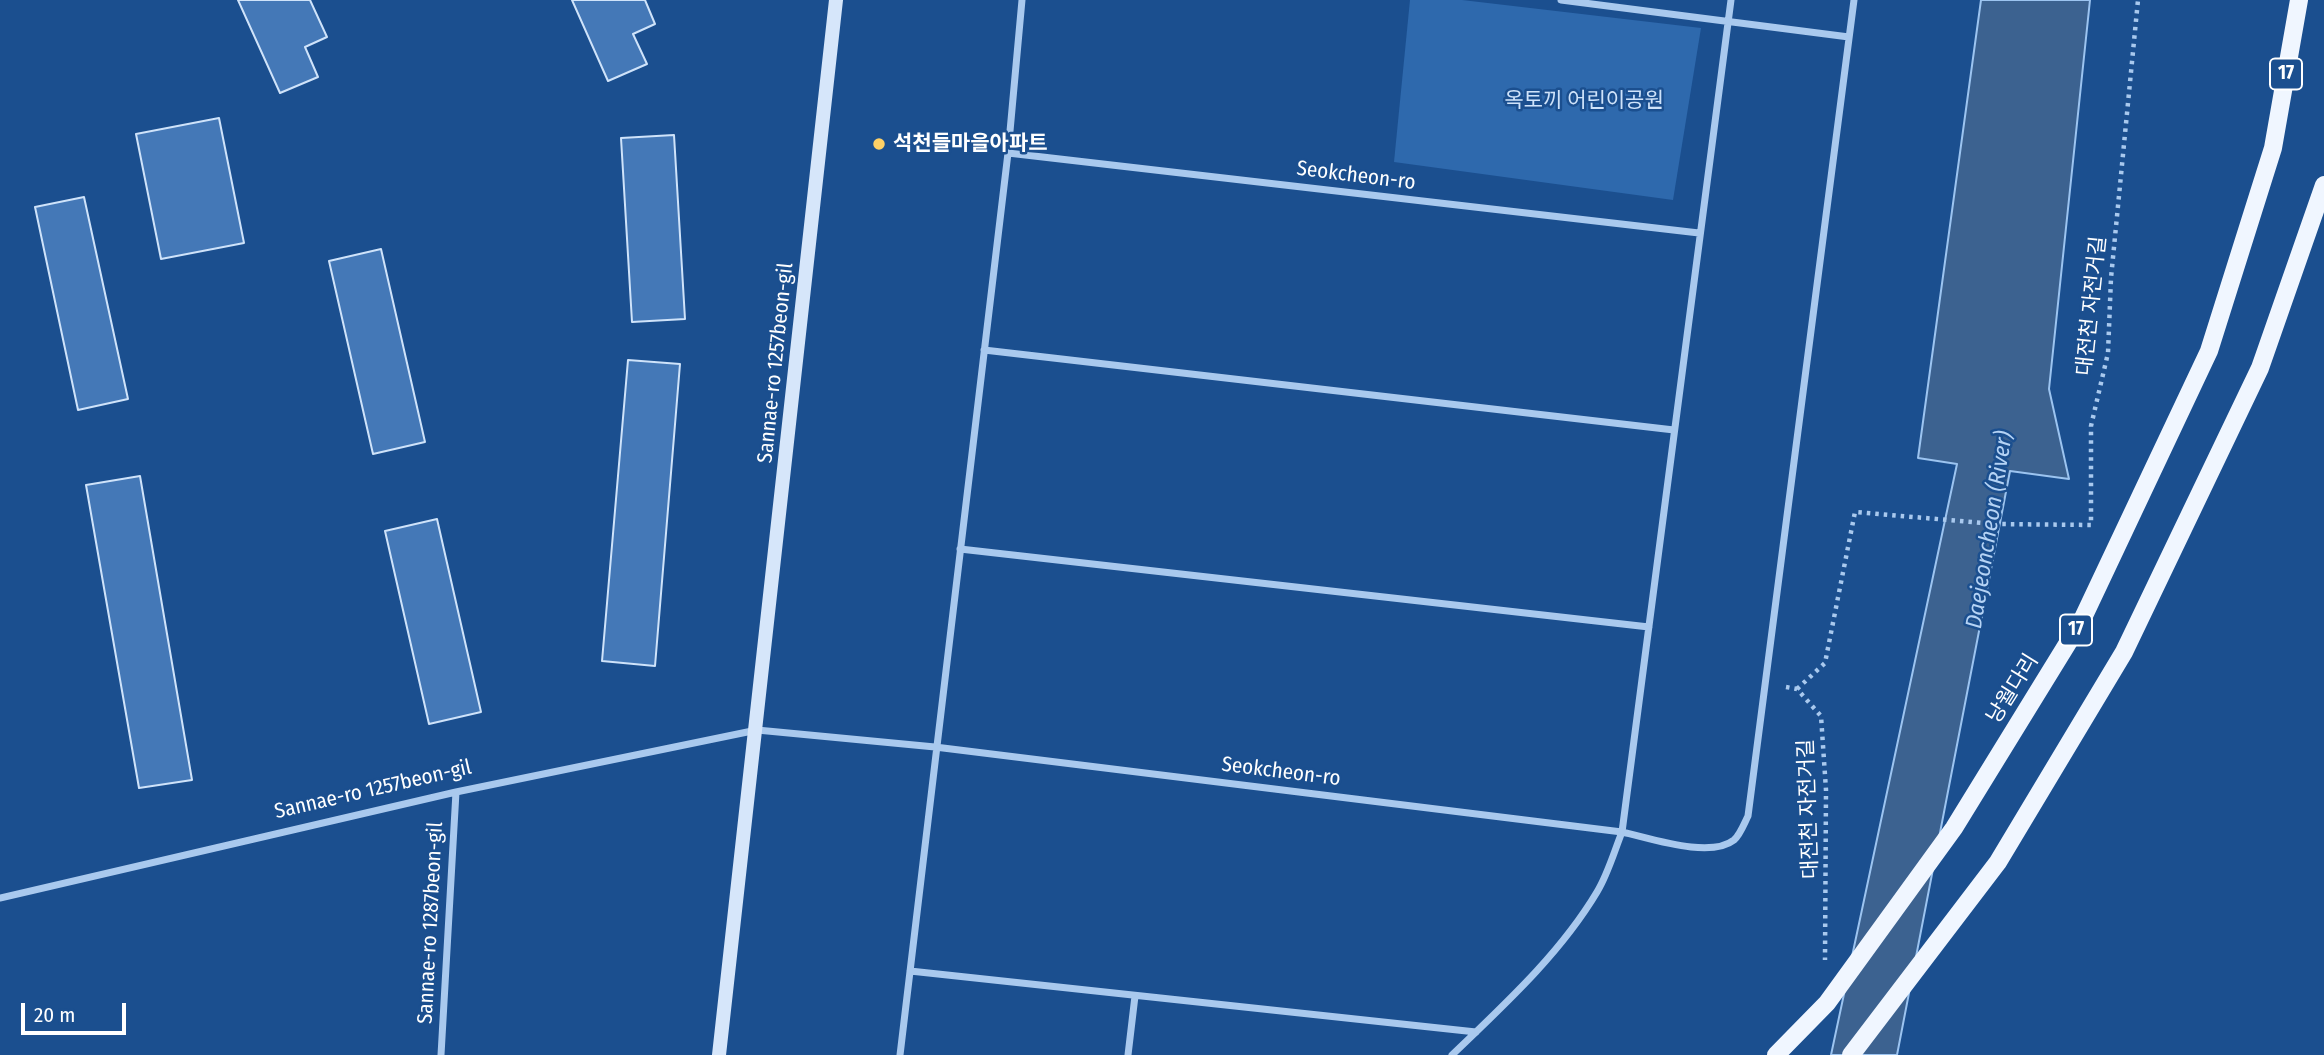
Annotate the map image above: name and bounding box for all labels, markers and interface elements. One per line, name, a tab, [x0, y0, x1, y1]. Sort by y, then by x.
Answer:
road number: 17	[2270, 58, 2302, 90]
park label: 옥토끼 어린이공원	[1504, 88, 1664, 114]
place label: 석천들마을아파트	[893, 131, 1048, 157]
marker: 석천들마을아파트	[871, 136, 887, 152]
street label: Seokcheon-ro	[1295, 156, 1417, 196]
street label: 대전천 자전거길	[2072, 235, 2112, 377]
street label: Sannae-ro 1257beon-gil	[753, 262, 799, 464]
water label: Daejeoncheon (River)	[1961, 429, 2019, 631]
road number: 17	[2060, 614, 2092, 646]
street label: 낭월다리	[1982, 650, 2044, 728]
street label: 대전천 자전거길	[1794, 739, 1824, 879]
street label: Seokcheon-ro	[1220, 752, 1342, 792]
street label: Sannae-ro 1257beon-gil	[272, 755, 474, 825]
street label: Sannae-ro 1287beon-gil	[413, 821, 449, 1025]
scale bar	[24, 988, 130, 1032]
text: 20 m	[34, 1002, 75, 1028]

